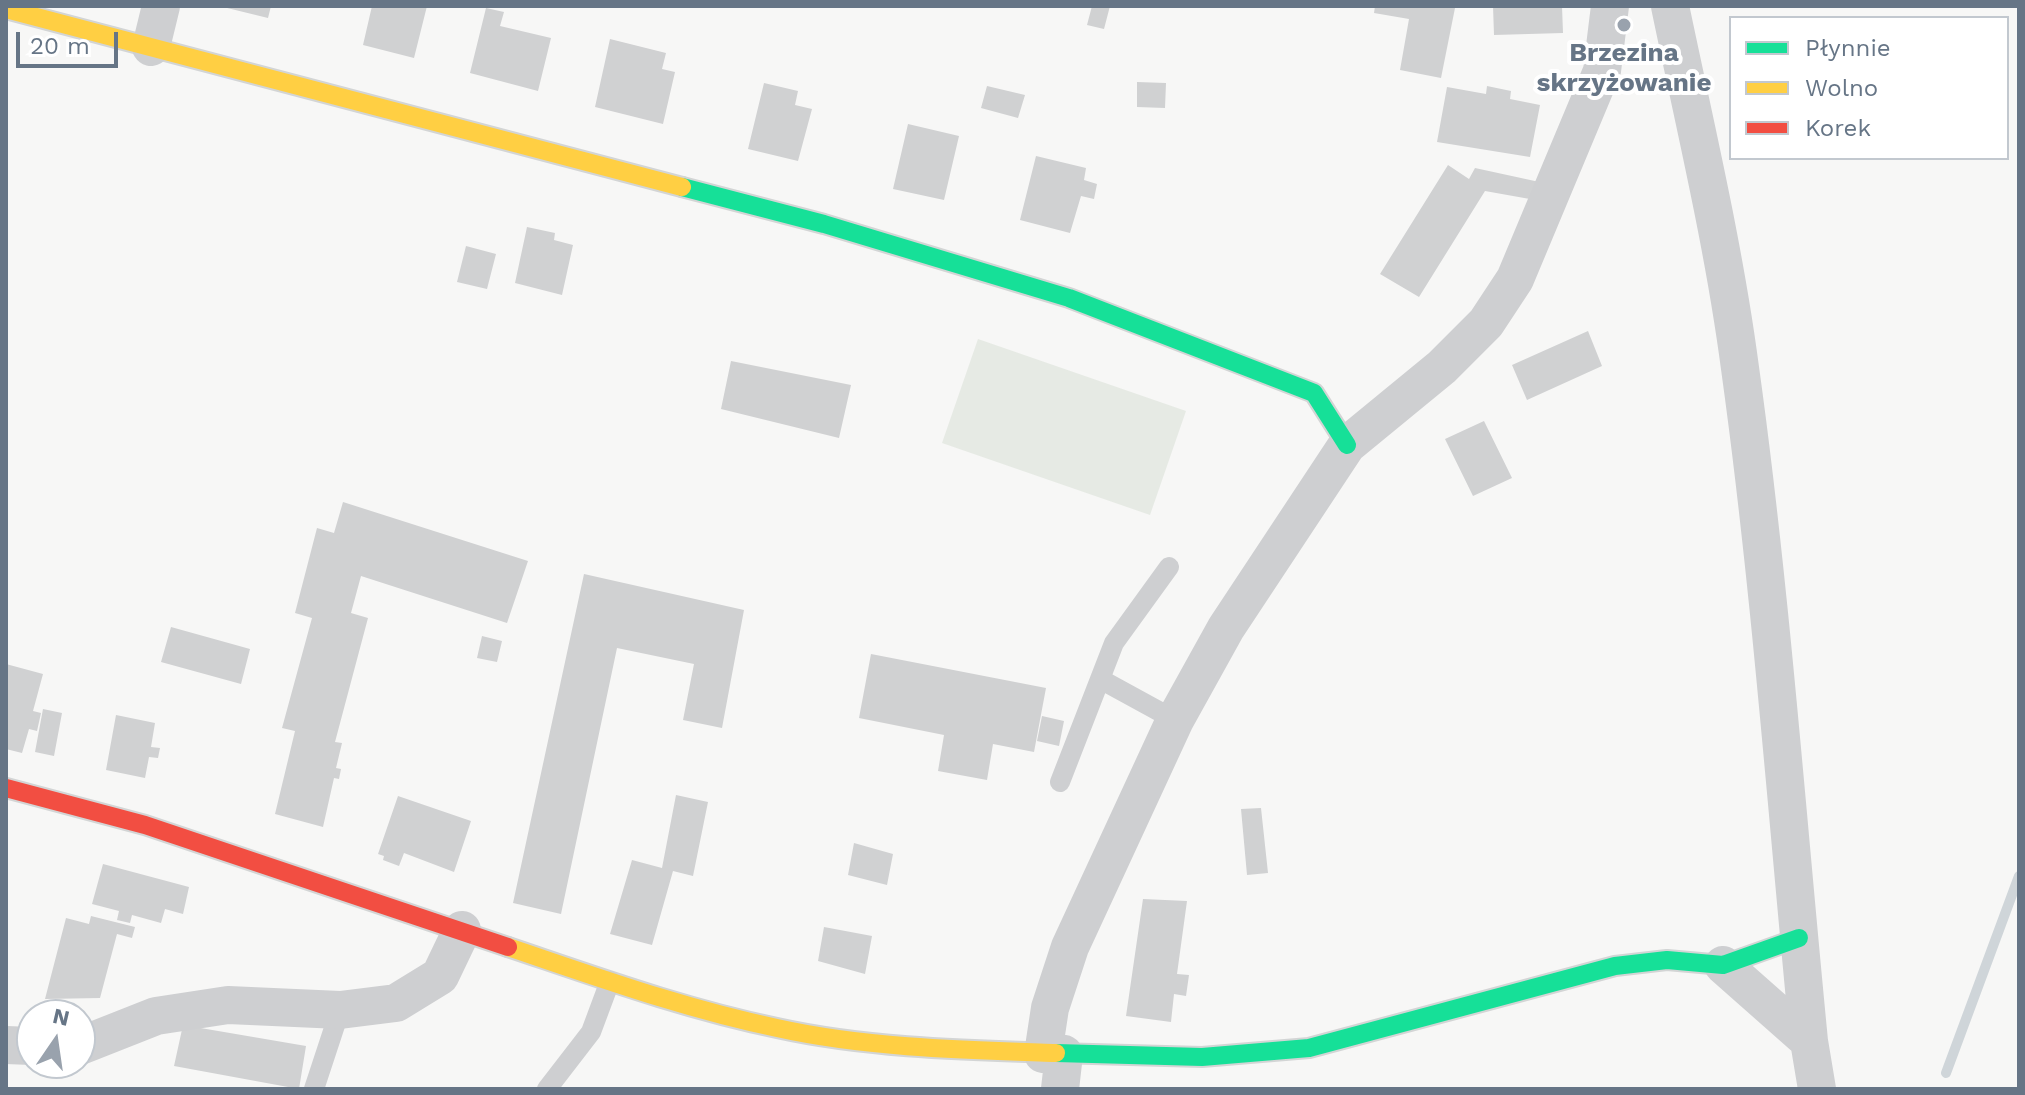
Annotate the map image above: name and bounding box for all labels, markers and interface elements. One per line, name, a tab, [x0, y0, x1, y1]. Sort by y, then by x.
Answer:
scale bar	[20, 16, 122, 66]
marker: Brzezina skrzyżowanie	[1615, 16, 1633, 34]
legend	[1729, 16, 2009, 160]
text: 20 m	[30, 32, 90, 60]
text: Płynnie	[1805, 34, 1891, 62]
place label: Brzezina skrzyżowanie	[1537, 37, 1711, 98]
text: Wolno	[1805, 74, 1878, 102]
text: Korek	[1805, 114, 1871, 142]
north arrow	[16, 999, 96, 1079]
text: N	[50, 1003, 72, 1031]

